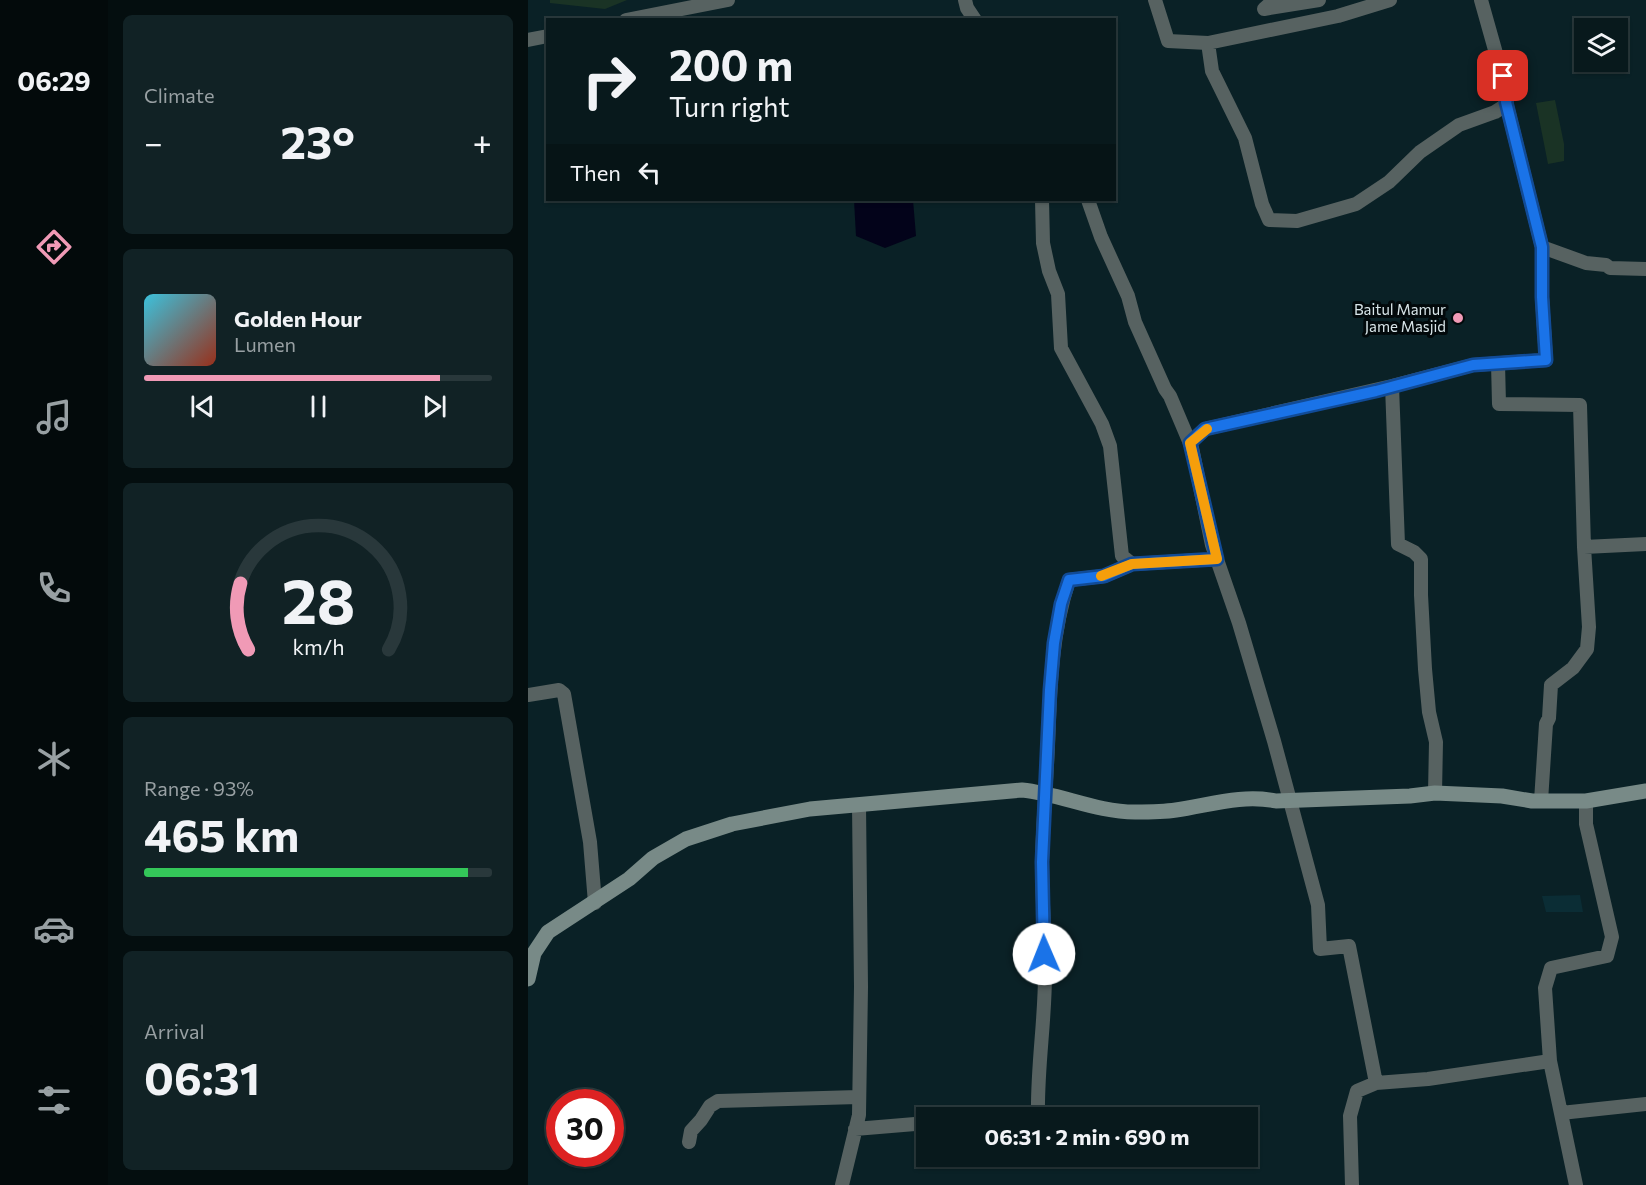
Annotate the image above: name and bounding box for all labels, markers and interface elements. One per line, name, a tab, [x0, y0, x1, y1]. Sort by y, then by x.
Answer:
map controls	[1574, 18, 1628, 72]
button: layers	[1574, 18, 1628, 72]
text: 200 m	[669, 38, 793, 90]
icon: right	[570, 42, 648, 120]
pin	[1477, 50, 1528, 101]
icon: arrive	[1486, 59, 1519, 92]
text: 06:29	[17, 64, 91, 97]
text: Climate	[144, 83, 214, 107]
text: Turn right	[669, 90, 789, 123]
text: 23°	[281, 113, 355, 168]
text: −	[144, 121, 163, 162]
text: +	[473, 121, 492, 162]
icon: left	[633, 156, 666, 189]
text: Then	[570, 159, 621, 186]
icon: directions	[33, 226, 75, 268]
place label: Baitul Mamur Jame Masjid	[1354, 300, 1446, 335]
text: Golden Hour	[234, 305, 362, 332]
marker: Baitul Mamur Jame Masjid	[1451, 311, 1465, 325]
text: Lumen	[234, 332, 296, 356]
icon: previous	[186, 390, 219, 423]
icon: pause	[302, 390, 335, 423]
icon: next	[418, 390, 451, 423]
icon: music	[33, 396, 75, 438]
text: 28	[281, 561, 355, 637]
icon: phone	[33, 567, 75, 609]
text: km/h	[292, 633, 344, 659]
icon: climate	[33, 738, 75, 780]
text: Range · 93%	[144, 776, 254, 800]
text: 465 km	[144, 806, 299, 861]
icon: car	[33, 908, 75, 950]
position arrow	[1012, 922, 1076, 986]
text: Arrival	[144, 1019, 205, 1043]
text: 06:31	[144, 1049, 260, 1104]
icon: filters	[33, 1079, 75, 1121]
speed limit sign: 30	[546, 1089, 624, 1167]
text: 06:31 · 2 min · 690 m	[985, 1123, 1189, 1150]

